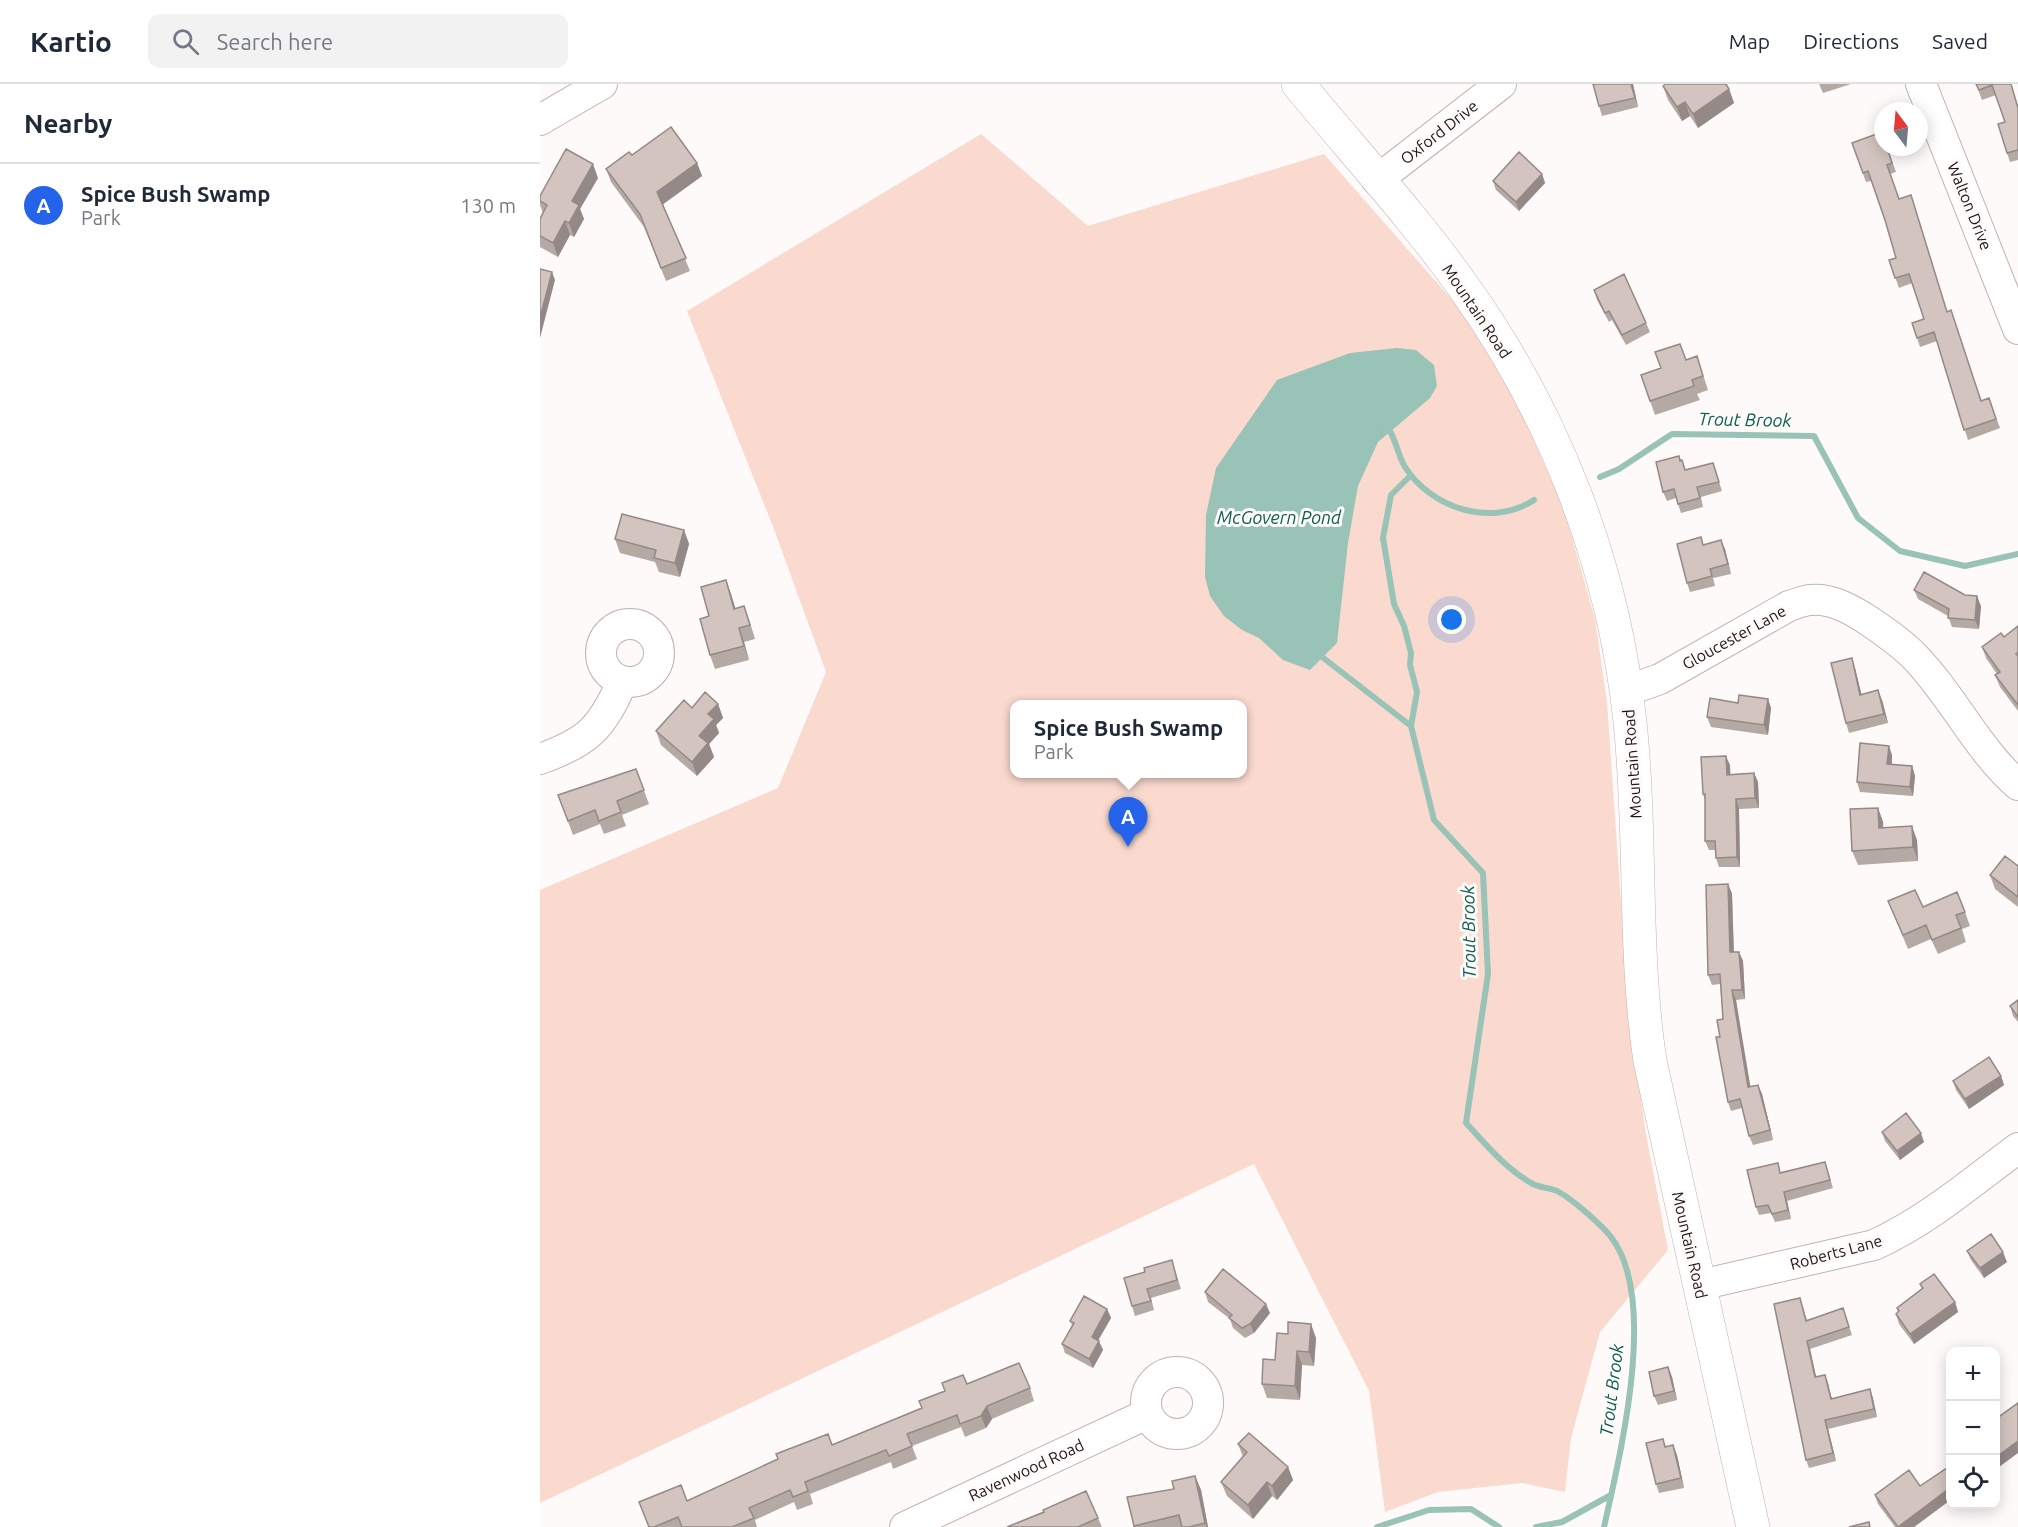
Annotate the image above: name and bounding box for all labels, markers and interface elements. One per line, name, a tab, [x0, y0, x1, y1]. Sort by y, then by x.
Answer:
search box	[148, 14, 568, 68]
icon: search	[169, 25, 202, 58]
text: Kartio	[30, 26, 112, 57]
text: Search here	[217, 29, 333, 54]
text: Map	[1729, 29, 1770, 53]
text: Directions	[1803, 29, 1899, 53]
text: Saved	[1932, 29, 1988, 53]
street label: Oxford Drive	[1397, 96, 1481, 168]
north arrow	[1874, 102, 1928, 156]
text: Nearby	[24, 109, 112, 138]
street label: Walton Drive	[1944, 159, 1996, 253]
text: Spice Bush Swamp	[81, 181, 270, 206]
text: A	[36, 194, 51, 217]
text: 130 m	[460, 194, 516, 217]
text: Park	[81, 206, 121, 229]
street label: Mountain Road	[1439, 261, 1515, 361]
water label: Trout Brook	[1698, 408, 1793, 430]
water label: McGovern Pond	[1217, 507, 1342, 527]
street label: Gloucester Lane	[1679, 601, 1789, 673]
your location	[1437, 605, 1466, 634]
popup	[1010, 700, 1247, 778]
street label: Mountain Road	[1619, 709, 1645, 819]
text: Spice Bush Swamp	[1034, 715, 1223, 740]
text: Park	[1034, 740, 1074, 763]
pin: A	[1108, 798, 1148, 847]
water label: Trout Brook	[1457, 885, 1479, 979]
street label: Mountain Road	[1669, 1190, 1711, 1300]
street label: Roberts Lane	[1788, 1231, 1884, 1273]
water label: Trout Brook	[1595, 1342, 1627, 1437]
map controls	[1946, 1347, 2000, 1509]
button: +	[1946, 1347, 2000, 1401]
button: −	[1946, 1401, 2000, 1455]
street label: Ravenwood Road	[966, 1435, 1086, 1505]
button: locate	[1946, 1455, 2000, 1509]

